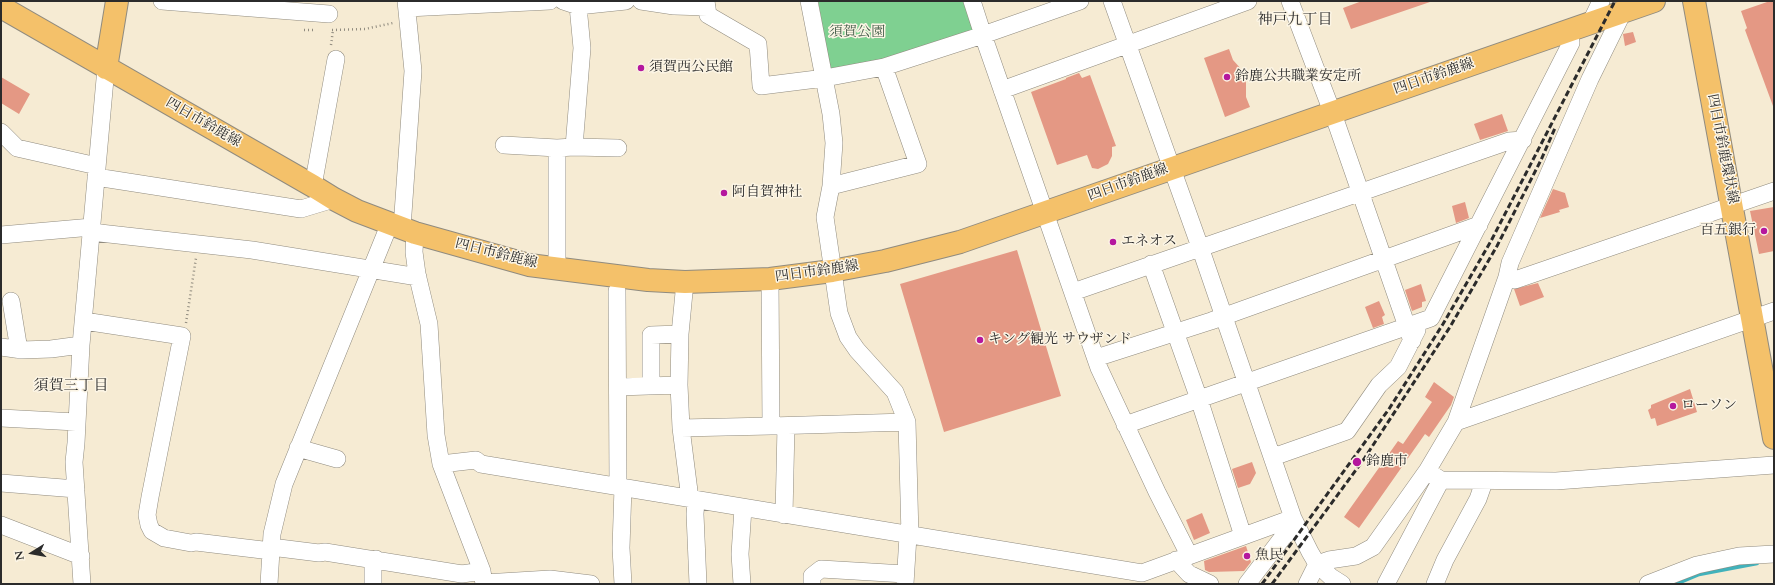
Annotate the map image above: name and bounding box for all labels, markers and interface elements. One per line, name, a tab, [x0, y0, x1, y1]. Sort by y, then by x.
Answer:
district label: 神戸九丁目	[1258, 12, 1332, 30]
park label: 須賀公園	[829, 25, 885, 41]
street label: 四日市鈴鹿線	[1392, 55, 1476, 99]
place label: 須賀西公民館	[649, 60, 733, 76]
marker: 須賀西公民館	[636, 63, 646, 73]
place label: 鈴鹿公共職業安定所	[1235, 69, 1361, 85]
marker: 鈴鹿公共職業安定所	[1222, 72, 1232, 82]
street label: 四日市鈴鹿環状線	[1703, 92, 1741, 206]
street label: 四日市鈴鹿線	[162, 95, 244, 151]
street label: 四日市鈴鹿線	[1086, 161, 1170, 205]
place label: 阿自賀神社	[732, 185, 802, 201]
marker: 阿自賀神社	[719, 188, 729, 198]
place label: 百五銀行	[1700, 223, 1756, 239]
marker: 百五銀行	[1759, 226, 1769, 236]
place label: エネオス	[1121, 234, 1177, 250]
street label: 四日市鈴鹿線	[453, 236, 539, 272]
marker: エネオス	[1108, 237, 1118, 247]
street label: 四日市鈴鹿線	[774, 258, 860, 286]
place label: キング観光 サウザンド	[988, 332, 1132, 348]
marker: キング観光 サウザンド	[975, 335, 985, 345]
district label: 須賀三丁目	[34, 378, 108, 396]
place label: ローソン	[1681, 398, 1737, 414]
marker: ローソン	[1668, 401, 1678, 411]
place label: 鈴鹿市	[1366, 454, 1408, 470]
marker: 鈴鹿市	[1351, 456, 1363, 468]
north arrow	[12, 533, 52, 573]
place label: 魚民	[1255, 548, 1283, 564]
text: N	[11, 549, 28, 562]
marker: 魚民	[1242, 551, 1252, 561]

